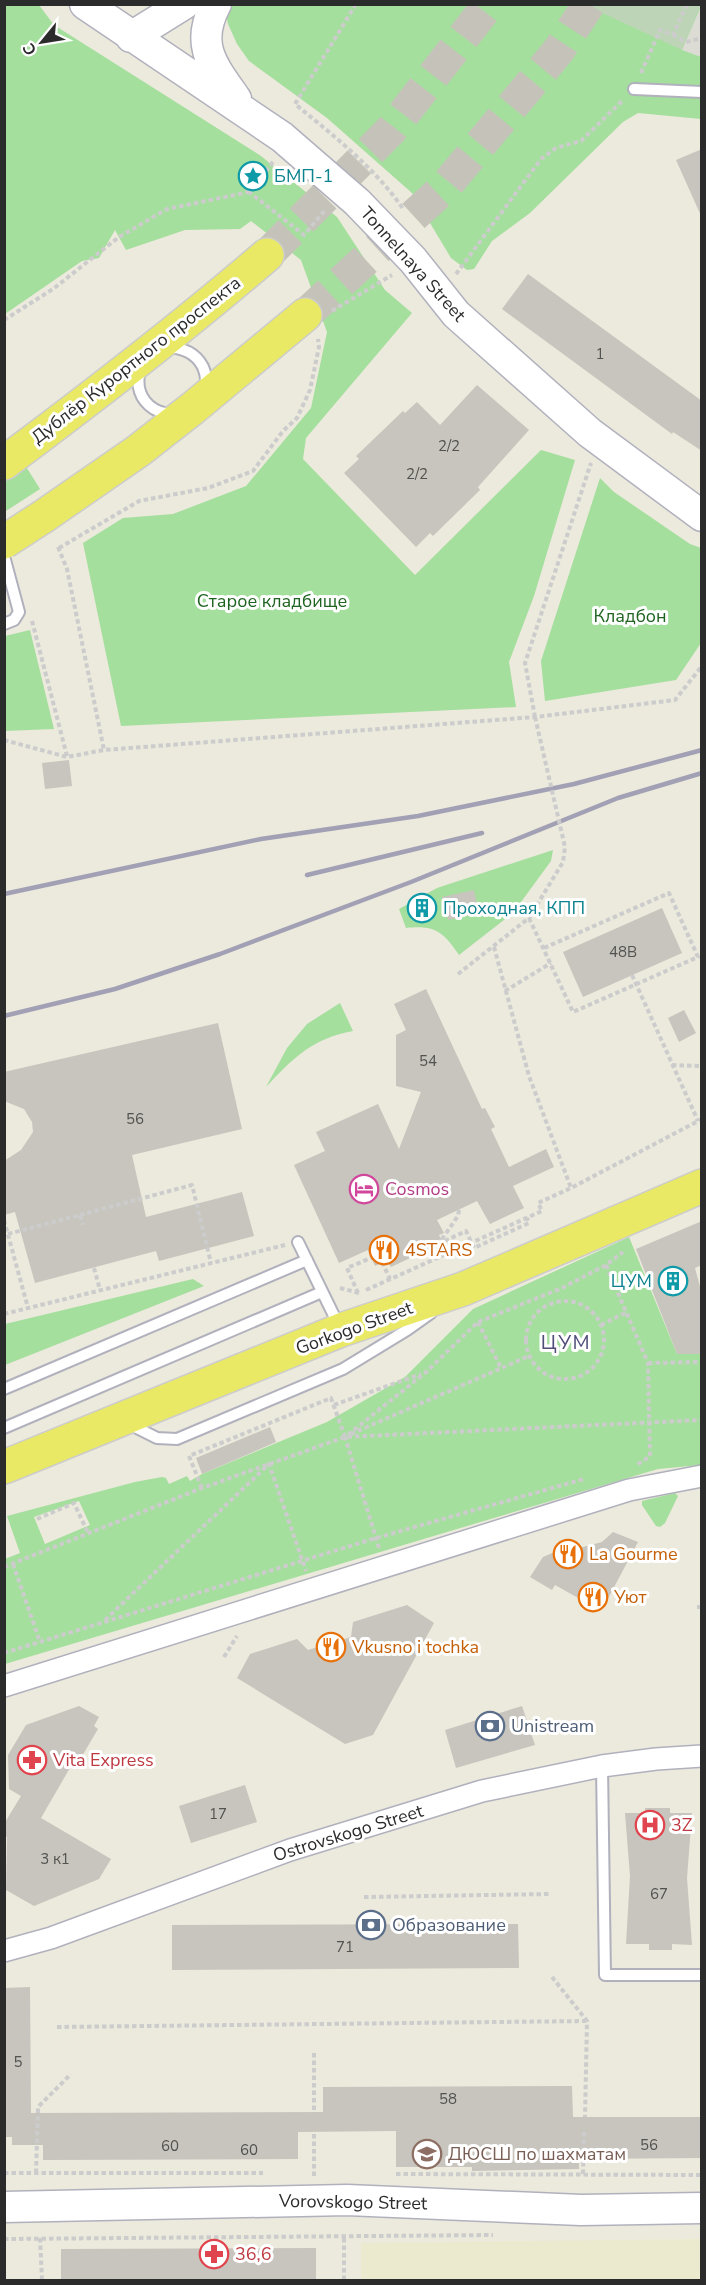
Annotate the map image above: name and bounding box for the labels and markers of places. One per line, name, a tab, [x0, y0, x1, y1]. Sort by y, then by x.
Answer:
place icon: БМП-1	[237, 160, 269, 192]
place label: БМП-1	[274, 164, 333, 188]
building icon: Проходная, КПП	[406, 892, 438, 924]
place label: Проходная, КПП	[443, 896, 585, 920]
hotel icon: Cosmos	[348, 1173, 380, 1205]
place label: Cosmos	[385, 1177, 449, 1201]
restaurant icon: 4STARS	[368, 1234, 400, 1266]
place label: 4STARS	[405, 1238, 472, 1262]
building icon: ЦУМ	[657, 1265, 689, 1297]
place label: ЦУМ	[611, 1269, 652, 1293]
restaurant icon: La Gourme	[552, 1538, 584, 1570]
place label: La Gourme	[589, 1542, 678, 1566]
restaurant icon: Уют	[577, 1581, 609, 1613]
place label: Уют	[613, 1585, 647, 1609]
restaurant icon: Vkusno i tochka	[315, 1631, 347, 1663]
place label: Vkusno i tochka	[351, 1635, 479, 1659]
bank icon: Unistream	[474, 1710, 506, 1742]
place label: Unistream	[511, 1714, 594, 1738]
pharmacy icon: Vita Express	[16, 1744, 48, 1776]
place label: Vita Express	[52, 1748, 154, 1772]
hospital icon: 3Z	[634, 1809, 666, 1841]
place label: 3Z	[671, 1813, 693, 1837]
bank icon: Образование	[355, 1909, 387, 1941]
place label: Образование	[392, 1913, 506, 1937]
school or university icon: ДЮСШ по шахматам	[411, 2138, 443, 2170]
place label: ДЮСШ по шахматам	[448, 2142, 626, 2166]
pharmacy icon: 36,6	[198, 2238, 230, 2270]
place label: 36,6	[235, 2242, 272, 2266]

